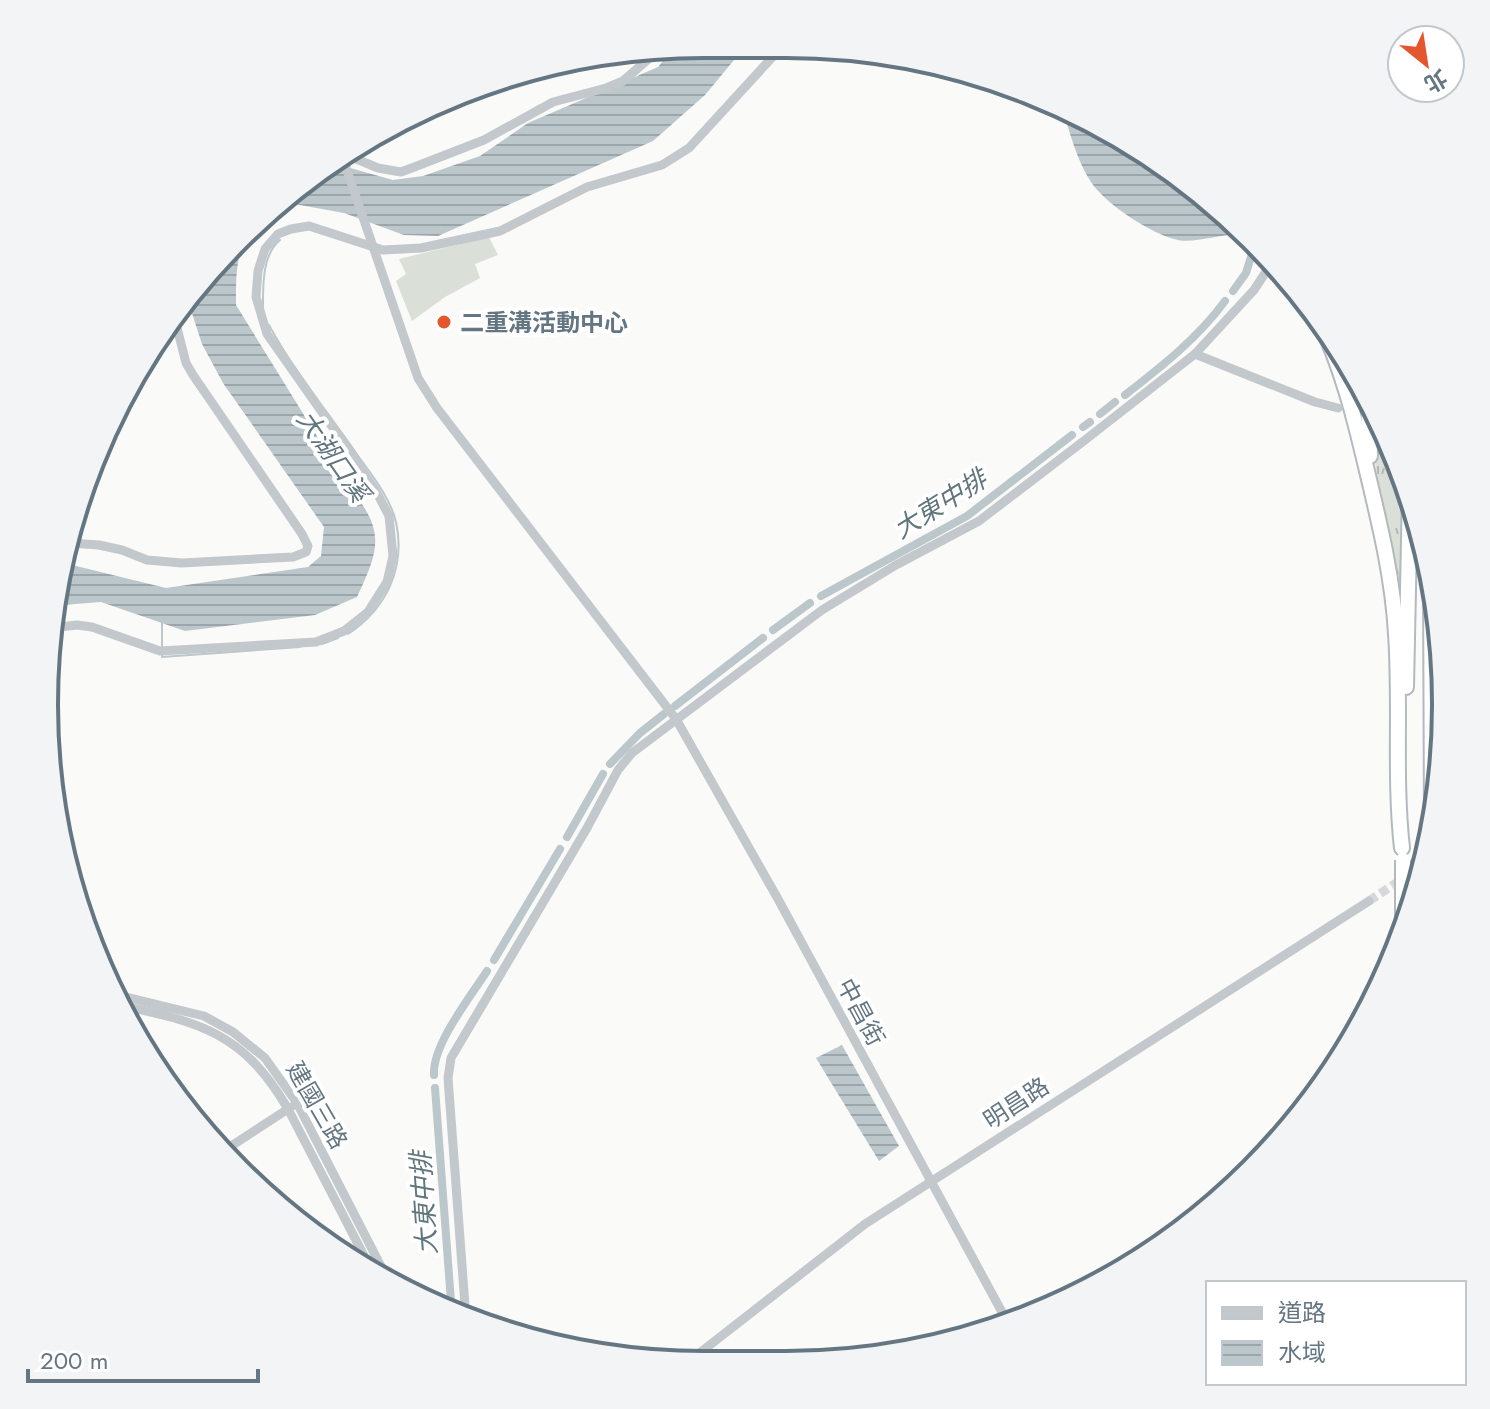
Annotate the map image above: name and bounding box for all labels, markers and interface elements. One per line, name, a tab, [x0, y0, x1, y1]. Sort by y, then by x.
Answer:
north arrow	[1386, 24, 1466, 104]
text: 北	[1418, 62, 1454, 101]
place label: 二重溝活動中心	[460, 305, 628, 340]
marker: 二重溝活動中心	[435, 313, 453, 331]
water label: 大湖口溪	[288, 402, 381, 513]
water label: 大東中排	[886, 459, 997, 548]
street label: 中昌街	[829, 972, 893, 1052]
street label: 建國三路	[278, 1055, 356, 1155]
street label: 明昌路	[976, 1069, 1056, 1137]
water label: 大東中排	[401, 1147, 447, 1256]
legend	[1206, 1281, 1466, 1385]
text: 道路	[1278, 1295, 1326, 1330]
scale bar	[28, 1333, 258, 1383]
text: 水域	[1278, 1335, 1326, 1370]
text: 200 m	[40, 1343, 108, 1378]

